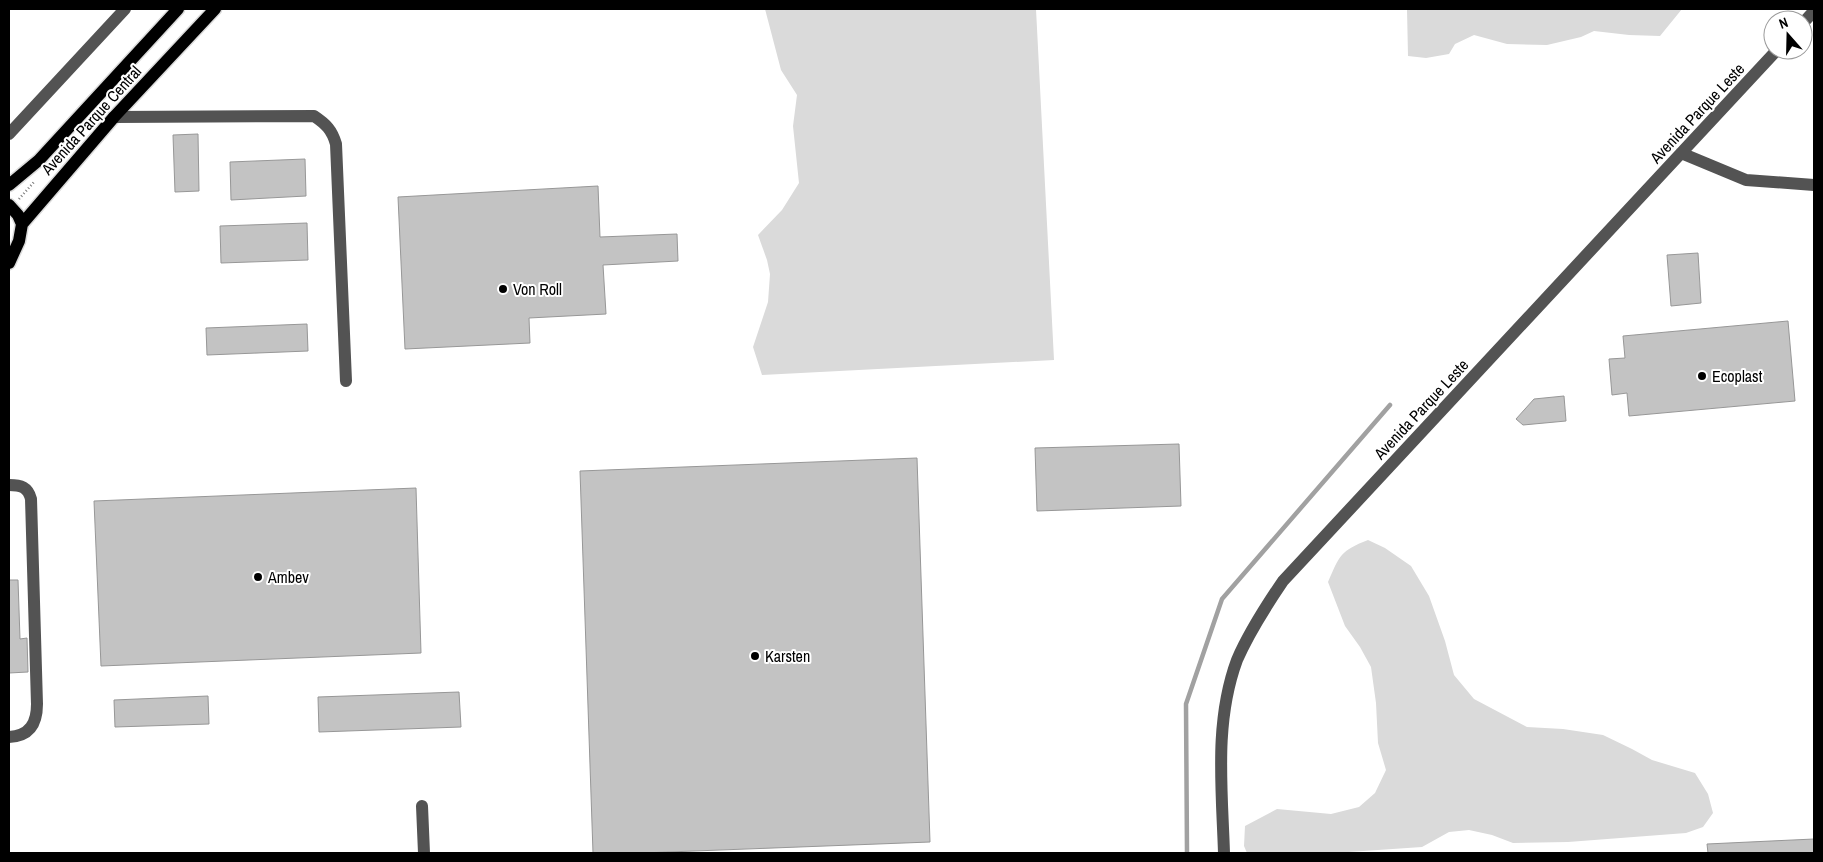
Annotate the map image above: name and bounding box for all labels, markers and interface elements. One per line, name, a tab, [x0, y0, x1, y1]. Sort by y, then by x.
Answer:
north arrow	[1763, 10, 1813, 60]
text: N	[1777, 13, 1791, 33]
street label: Avenida Parque Leste	[1644, 58, 1749, 169]
street label: Avenida Parque Central	[35, 61, 146, 180]
place label: Von Roll	[513, 278, 562, 300]
marker: Von Roll	[497, 283, 509, 295]
street label: Avenida Parque Leste	[1368, 354, 1473, 465]
place label: Ecoplast	[1712, 365, 1763, 387]
marker: Ecoplast	[1696, 370, 1708, 382]
place label: Ambev	[267, 566, 309, 588]
marker: Ambev	[252, 571, 264, 583]
place label: Karsten	[765, 645, 810, 667]
marker: Karsten	[749, 650, 761, 662]

